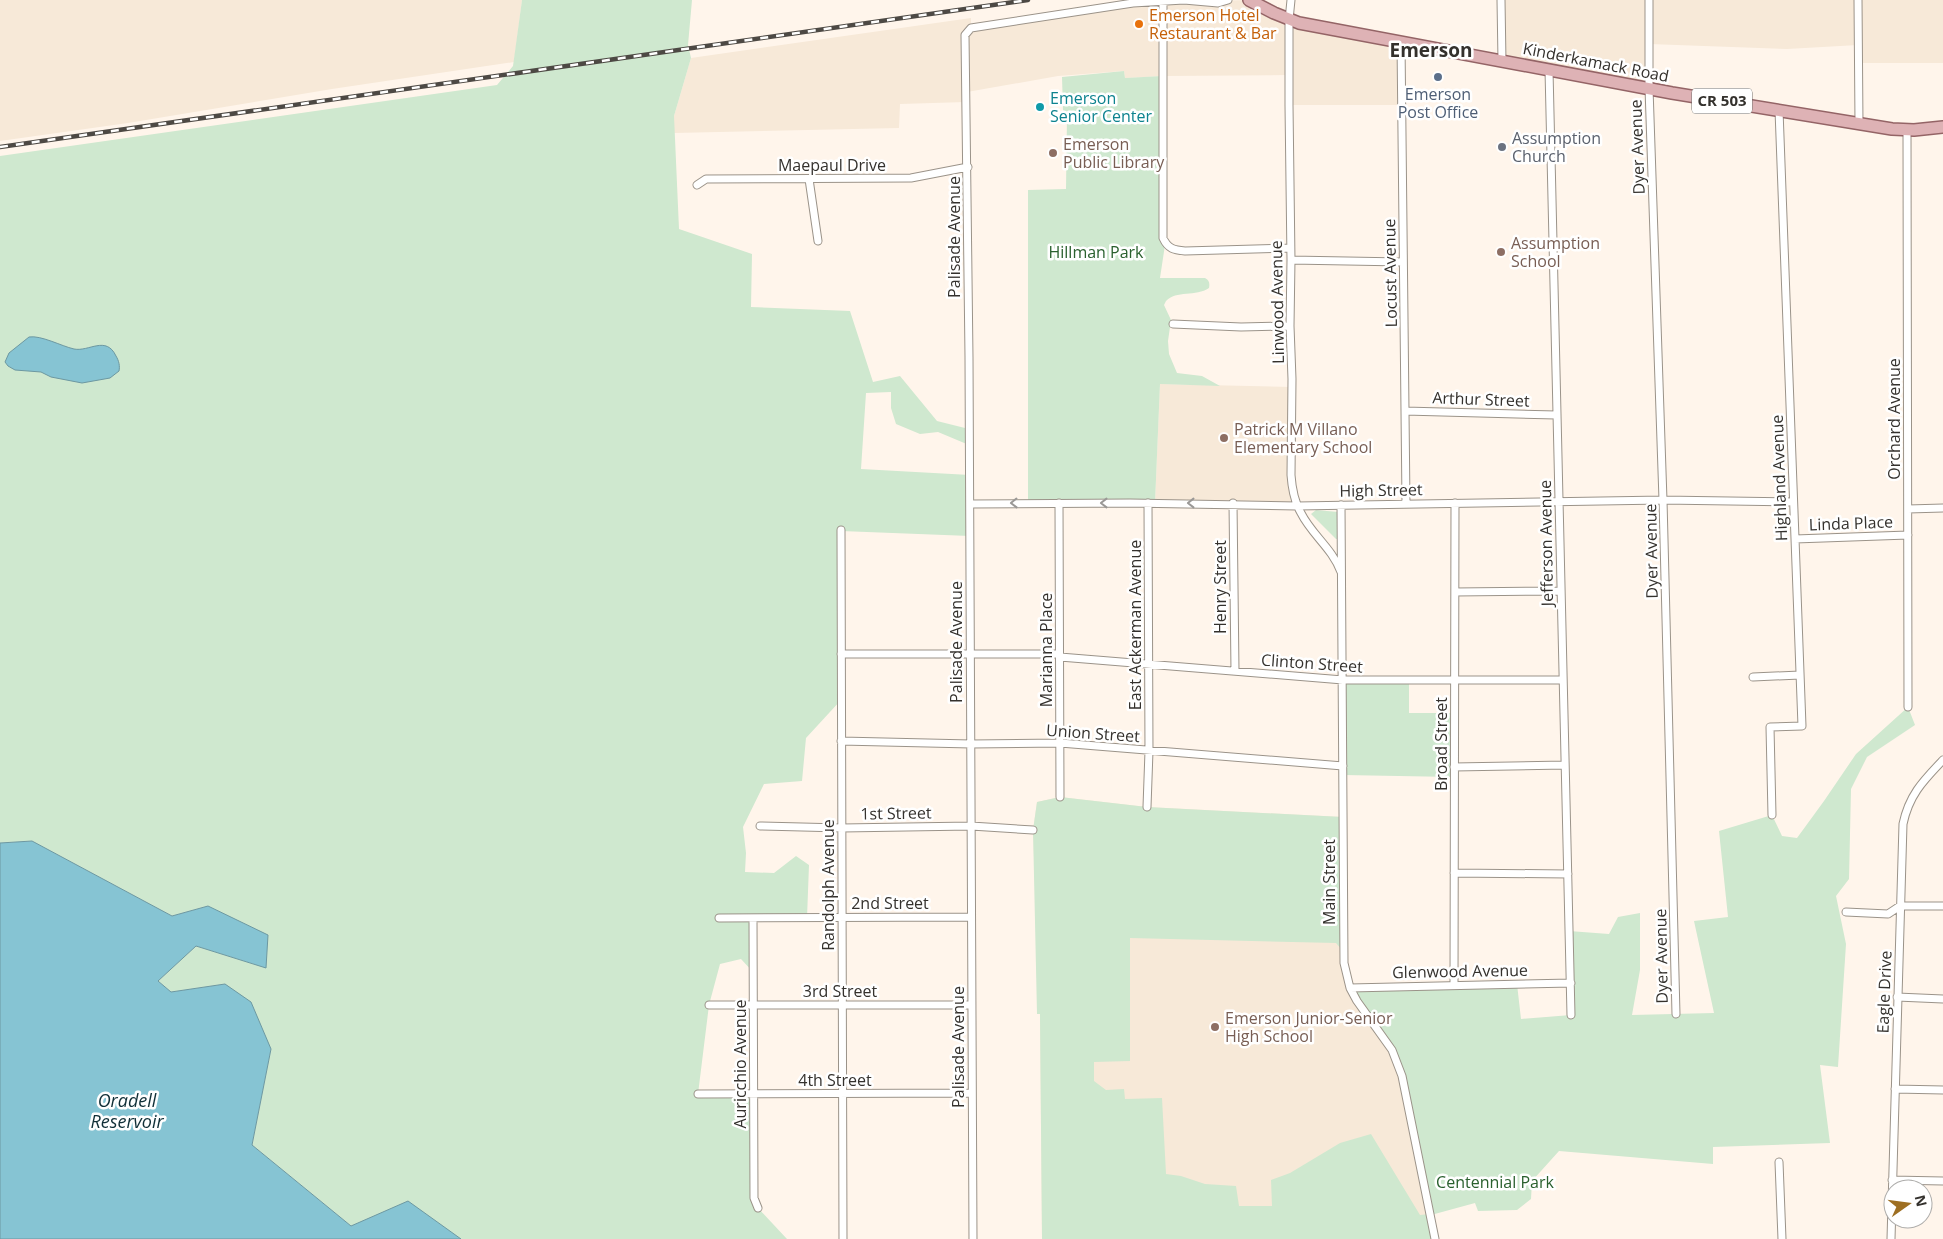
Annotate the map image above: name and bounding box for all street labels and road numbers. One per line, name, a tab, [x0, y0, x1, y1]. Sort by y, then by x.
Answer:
street label: Kinderkamack Road	[1521, 37, 1671, 87]
road number: CR 503	[1692, 88, 1752, 114]
street label: Dyer Avenue	[1624, 99, 1650, 195]
street label: Maepaul Drive	[778, 154, 886, 176]
street label: Palisade Avenue	[943, 176, 965, 298]
street label: Locust Avenue	[1378, 218, 1402, 328]
street label: Linwood Avenue	[1265, 240, 1289, 364]
street label: Orchard Avenue	[1883, 358, 1905, 480]
street label: Arthur Street	[1432, 386, 1530, 412]
street label: Highland Avenue	[1766, 414, 1792, 542]
street label: High Street	[1339, 478, 1423, 502]
street label: Jefferson Avenue	[1534, 480, 1558, 608]
street label: Dyer Avenue	[1639, 503, 1663, 599]
street label: Linda Place	[1809, 511, 1893, 535]
street label: East Ackerman Avenue	[1124, 540, 1146, 710]
street label: Henry Street	[1209, 540, 1231, 634]
street label: Palisade Avenue	[945, 581, 967, 703]
street label: Marianna Place	[1035, 593, 1057, 707]
street label: Clinton Street	[1260, 648, 1364, 678]
street label: Broad Street	[1430, 697, 1452, 791]
street label: Union Street	[1045, 719, 1141, 747]
street label: 1st Street	[860, 801, 932, 825]
street label: Randolph Avenue	[817, 819, 839, 951]
street label: Main Street	[1318, 839, 1340, 925]
street label: 2nd Street	[851, 892, 929, 914]
street label: Dyer Avenue	[1649, 908, 1673, 1004]
street label: Eagle Drive	[1872, 950, 1896, 1034]
street label: Glenwood Avenue	[1392, 959, 1528, 983]
street label: 3rd Street	[803, 980, 877, 1002]
street label: Palisade Avenue	[947, 986, 969, 1108]
street label: Auricchio Avenue	[729, 999, 751, 1129]
street label: 4th Street	[798, 1069, 872, 1091]

